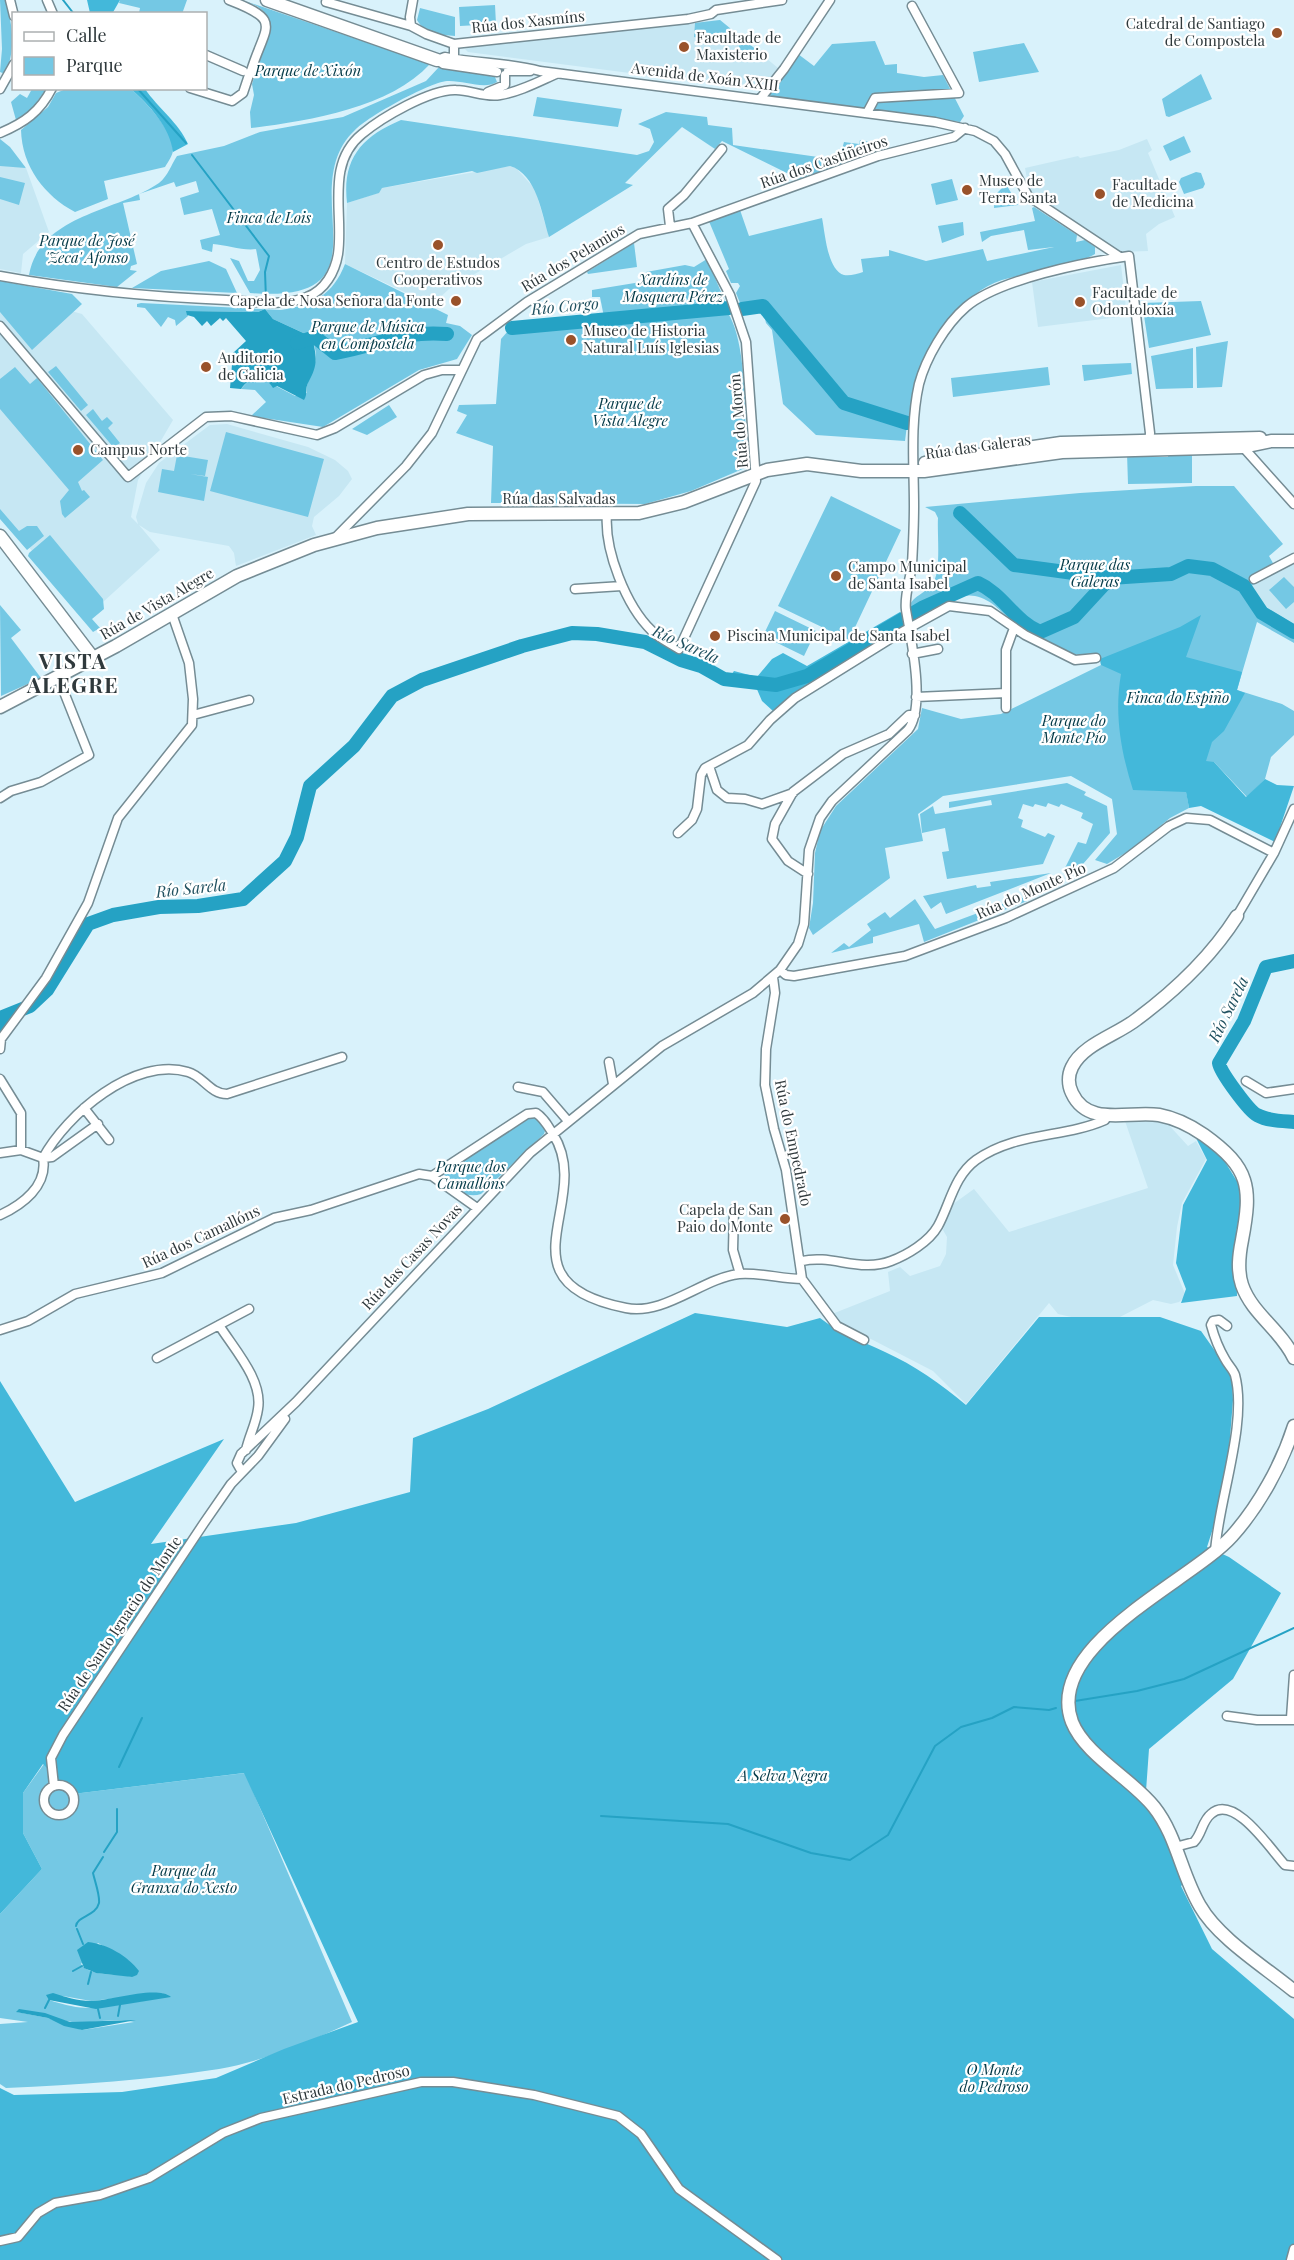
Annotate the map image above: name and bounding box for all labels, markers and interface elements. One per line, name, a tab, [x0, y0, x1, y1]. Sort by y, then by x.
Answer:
street label: Rúa dos Xasmíns	[470, 5, 585, 37]
legend	[12, 12, 207, 90]
place label: Catedral de Santiago de Compostela	[1126, 13, 1266, 50]
text: Calle	[66, 23, 107, 47]
marker: Catedral de Santiago de Compostela	[1270, 26, 1284, 40]
place label: Facultade de Maxisterio	[696, 27, 781, 64]
marker: Facultade de Maxisterio	[677, 40, 691, 54]
text: Parque	[66, 53, 123, 77]
street label: Avenida de Xoán XXIII	[629, 57, 780, 95]
park label: Parque de Xixón	[254, 60, 361, 80]
street label: Rúa dos Castiñeiros	[757, 130, 890, 192]
place label: Museo de Terra Santa	[979, 170, 1057, 207]
place label: Facultade de Medicina	[1112, 174, 1194, 211]
marker: Museo de Terra Santa	[960, 183, 974, 197]
marker: Facultade de Medicina	[1093, 187, 1107, 201]
park label: Finca de Lois	[226, 207, 312, 227]
street label: Rúa dos Pelamios	[517, 218, 628, 296]
park label: Parque de José 'Zeca' Afonso	[38, 230, 136, 267]
marker: Centro de Estudos Cooperativos	[431, 238, 445, 252]
place label: Centro de Estudos Cooperativos	[376, 252, 500, 289]
park label: Xardíns de Mosquera Pérez	[622, 269, 724, 306]
place label: Facultade de Odontoloxía	[1092, 282, 1177, 319]
place label: Capela de Nosa Señora da Fonte	[230, 290, 444, 310]
water label: Río Corgo	[529, 292, 600, 319]
marker: Capela de Nosa Señora da Fonte	[449, 294, 463, 308]
marker: Facultade de Odontoloxía	[1073, 295, 1087, 309]
park label: Parque de Música en Compostela	[310, 316, 425, 353]
place label: Museo de Historia Natural Luís Iglesias	[583, 320, 719, 357]
marker: Museo de Historia Natural Luís Iglesias	[564, 333, 578, 347]
place label: Auditorio de Galicia	[217, 347, 284, 384]
marker: Auditorio de Galicia	[199, 360, 213, 374]
street label: Rúa do Morón	[724, 373, 752, 469]
park label: Parque de Vista Alegre	[592, 393, 668, 430]
street label: Rúa das Galeras	[924, 429, 1032, 463]
place label: Campus Norte	[90, 439, 187, 459]
marker: Campus Norte	[71, 443, 85, 457]
street label: Rúa das Salvadas	[502, 488, 616, 508]
park label: Parque das Galeras	[1059, 554, 1131, 591]
place label: Campo Municipal de Santa Isabel	[848, 556, 967, 593]
street label: Rúa de Vista Alegre	[96, 562, 217, 644]
marker: Campo Municipal de Santa Isabel	[829, 569, 843, 583]
water label: Río Sarela	[649, 619, 723, 668]
place label: Piscina Municipal de Santa Isabel	[727, 625, 950, 645]
marker: Piscina Municipal de Santa Isabel	[708, 629, 722, 643]
district label: VISTA ALEGRE	[26, 646, 119, 698]
park label: Finca do Espiño	[1126, 687, 1229, 707]
park label: Parque do Monte Pío	[1041, 710, 1106, 747]
street label: Rúa do Monte Pío	[973, 857, 1089, 923]
water label: Río Sarela	[154, 873, 227, 902]
water label: Río Sarela	[1202, 972, 1252, 1046]
street label: Rúa do Empedrado	[771, 1078, 817, 1208]
park label: Parque dos Camallóns	[435, 1156, 506, 1193]
street label: Rúa das Casas Novas	[357, 1199, 466, 1314]
place label: Capela de San Paio do Monte	[677, 1199, 773, 1236]
street label: Rúa dos Camallóns	[138, 1200, 263, 1272]
marker: Capela de San Paio do Monte	[778, 1212, 792, 1226]
street label: Rúa de Santo Ignacio do Monte	[53, 1532, 186, 1715]
park label: A Selva Negra	[736, 1765, 828, 1785]
park label: Parque da Granxa do Xesto	[131, 1860, 237, 1897]
park label: O Monte do Pedroso	[960, 2059, 1028, 2096]
street label: Estrada do Pedroso	[280, 2060, 411, 2108]

